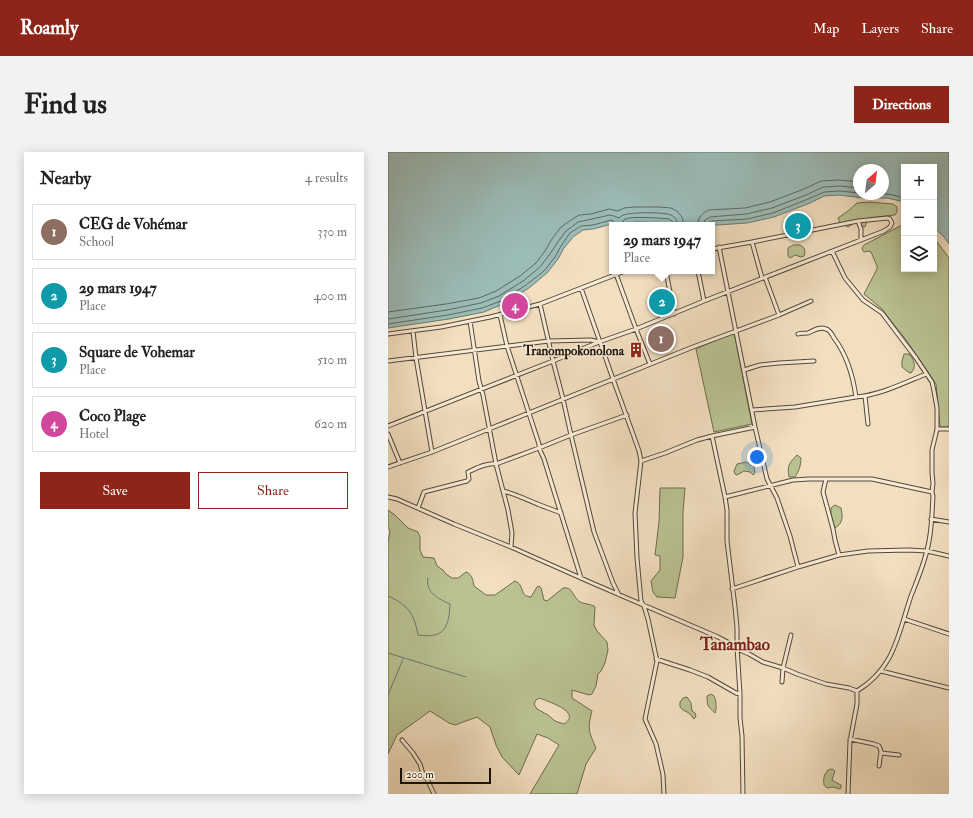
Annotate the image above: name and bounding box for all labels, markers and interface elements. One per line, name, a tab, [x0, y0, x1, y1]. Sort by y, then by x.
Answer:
text: Roamly	[20, 16, 78, 40]
text: Map	[813, 20, 839, 37]
text: Layers	[861, 20, 899, 37]
text: Share	[921, 20, 953, 37]
button: Directions	[854, 86, 949, 123]
text: Find us	[24, 87, 107, 122]
north arrow	[853, 164, 889, 200]
map controls	[901, 164, 937, 272]
button: +	[901, 164, 937, 200]
text: Nearby	[40, 168, 91, 189]
text: 4 results	[305, 170, 348, 186]
button: −	[901, 200, 937, 236]
pin: 3	[785, 211, 811, 241]
text: CEG de Vohémar	[79, 215, 187, 234]
popup	[609, 222, 715, 274]
text: 1	[52, 224, 56, 240]
text: 330 m	[318, 224, 347, 240]
text: 29 mars 1947	[623, 231, 701, 250]
text: School	[79, 234, 114, 250]
button: layers	[901, 236, 937, 272]
text: Place	[623, 250, 650, 266]
text: 29 mars 1947	[79, 279, 157, 298]
pin: 2	[649, 287, 675, 317]
text: 2	[51, 288, 57, 304]
text: 400 m	[314, 288, 347, 304]
pin: 4	[502, 291, 528, 321]
text: Place	[79, 298, 106, 314]
pin: 1	[648, 324, 674, 354]
building icon: Tranompokonolona	[627, 341, 645, 359]
text: Square de Vohemar	[79, 343, 195, 362]
place label: Tranompokonolona	[522, 343, 625, 360]
text: 3	[52, 352, 57, 368]
text: 510 m	[317, 352, 347, 368]
text: Place	[79, 362, 106, 378]
text: Coco Plage	[79, 407, 146, 426]
text: 4	[50, 416, 58, 432]
text: 620 m	[314, 416, 347, 432]
text: Hotel	[79, 426, 109, 442]
your location	[747, 447, 767, 467]
button: Save	[40, 472, 190, 509]
button: Share	[198, 472, 348, 509]
district label: Tanambao	[699, 634, 770, 655]
scale bar	[400, 766, 491, 785]
text: 200 m	[406, 768, 434, 781]

